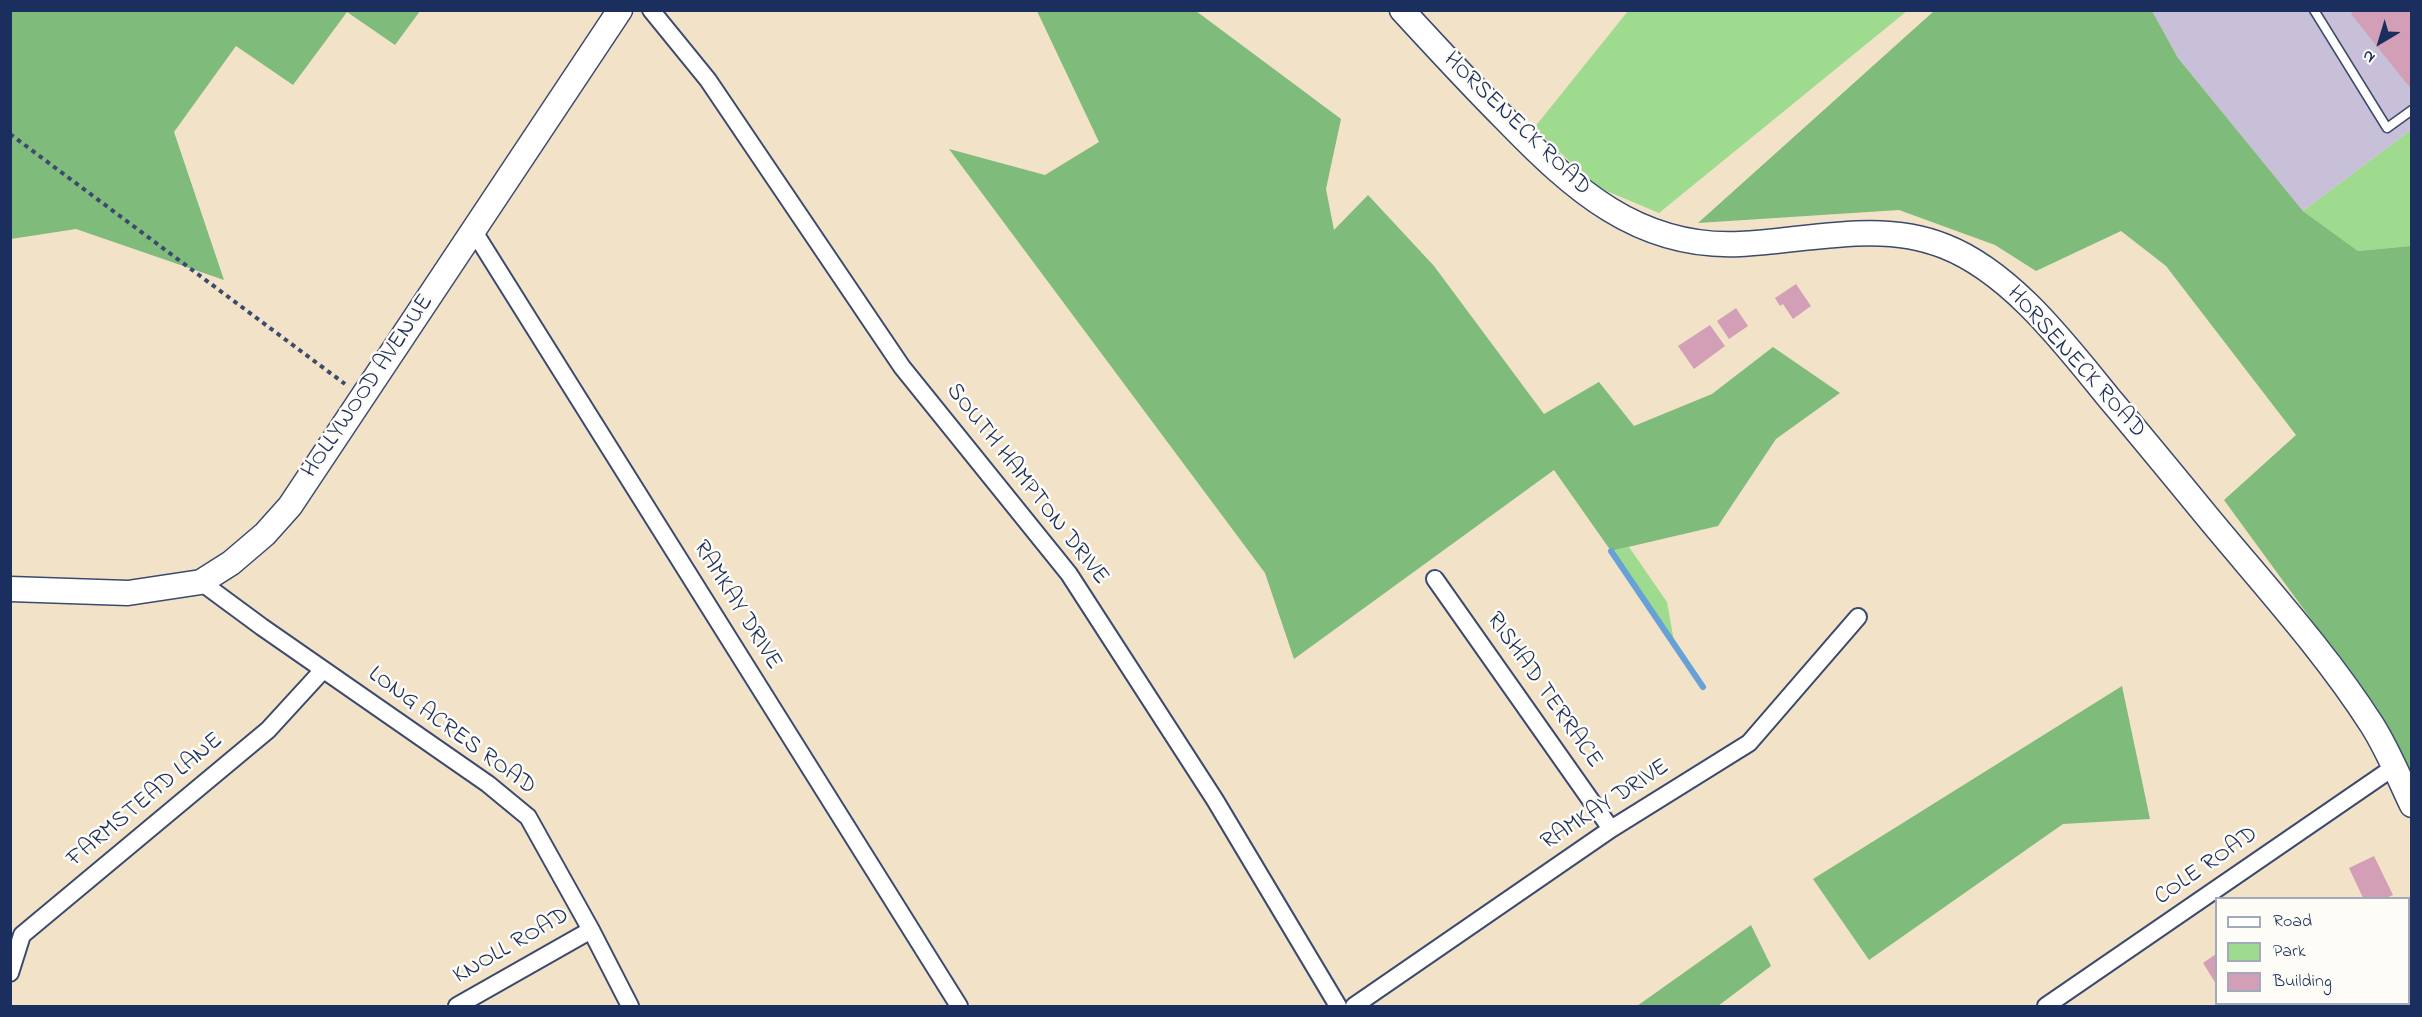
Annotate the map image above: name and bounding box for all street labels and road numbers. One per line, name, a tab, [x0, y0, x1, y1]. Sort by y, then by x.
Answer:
street label: HORSENECK ROAD	[1436, 47, 1596, 203]
street label: HORSENECK ROAD	[1999, 281, 2151, 445]
street label: HOLLYWOOD AVENUE	[297, 290, 441, 484]
street label: SOUTH HAMPTON DRIVE	[938, 378, 1114, 592]
street label: RAMKAY DRIVE	[685, 536, 787, 676]
street label: RISHAD TERRACE	[1478, 607, 1608, 775]
street label: LONG ACRES ROAD	[361, 661, 541, 803]
street label: FARMSTEAD LANE	[62, 727, 230, 875]
street label: RAMKAY DRIVE	[1537, 754, 1675, 858]
street label: COLE ROAD	[2150, 821, 2264, 913]
street label: KNOLL ROAD	[449, 902, 575, 992]

